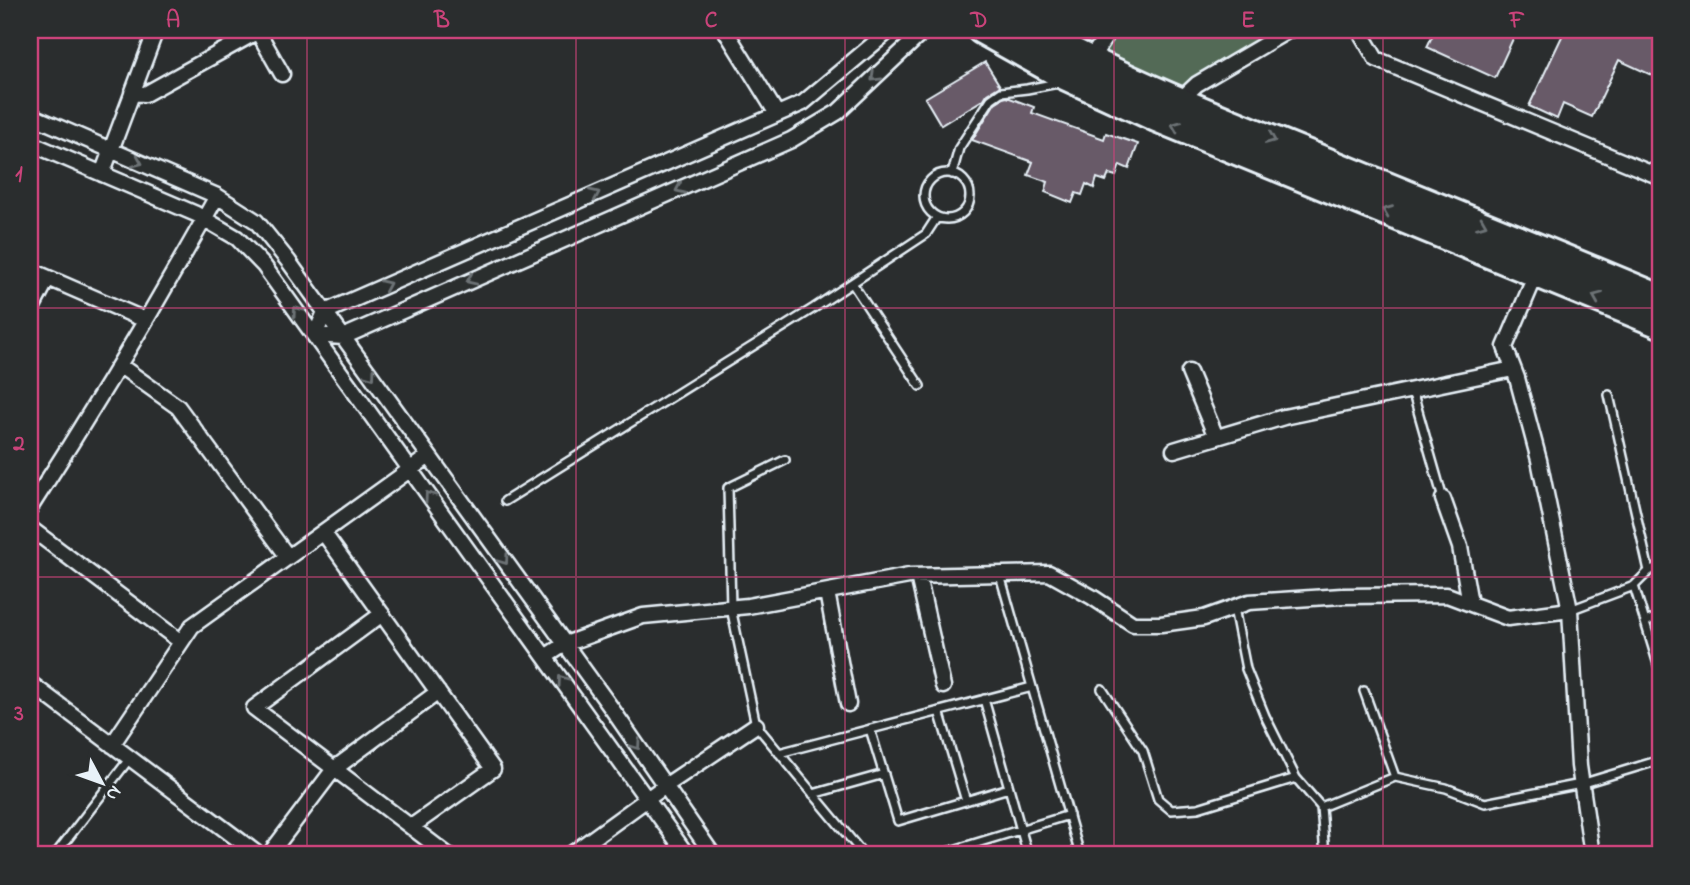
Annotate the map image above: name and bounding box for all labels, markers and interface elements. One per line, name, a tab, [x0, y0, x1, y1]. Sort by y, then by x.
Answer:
text: A	[166, 5, 180, 38]
text: B	[433, 5, 450, 38]
text: C	[705, 5, 718, 38]
text: D	[970, 5, 987, 38]
text: E	[1241, 5, 1255, 38]
text: F	[1509, 5, 1525, 38]
one-way arrow	[870, 68, 883, 81]
one-way arrow	[1170, 120, 1183, 134]
one-way arrow	[1264, 130, 1276, 144]
one-way arrow	[131, 153, 143, 167]
text: 1	[15, 159, 23, 192]
one-way arrow	[675, 181, 687, 195]
one-way arrow	[588, 188, 600, 202]
one-way arrow	[1381, 206, 1393, 220]
one-way arrow	[1475, 216, 1487, 230]
one-way arrow	[466, 272, 479, 286]
one-way arrow	[379, 279, 392, 293]
one-way arrow	[1592, 292, 1604, 306]
one-way arrow	[293, 306, 305, 319]
one-way arrow	[363, 367, 375, 380]
text: 2	[12, 428, 25, 461]
one-way arrow	[425, 491, 437, 503]
one-way arrow	[496, 552, 508, 565]
one-way arrow	[558, 675, 570, 688]
text: 3	[13, 698, 24, 731]
one-way arrow	[628, 737, 640, 750]
north arrow	[66, 748, 136, 818]
text: N	[98, 779, 127, 806]

